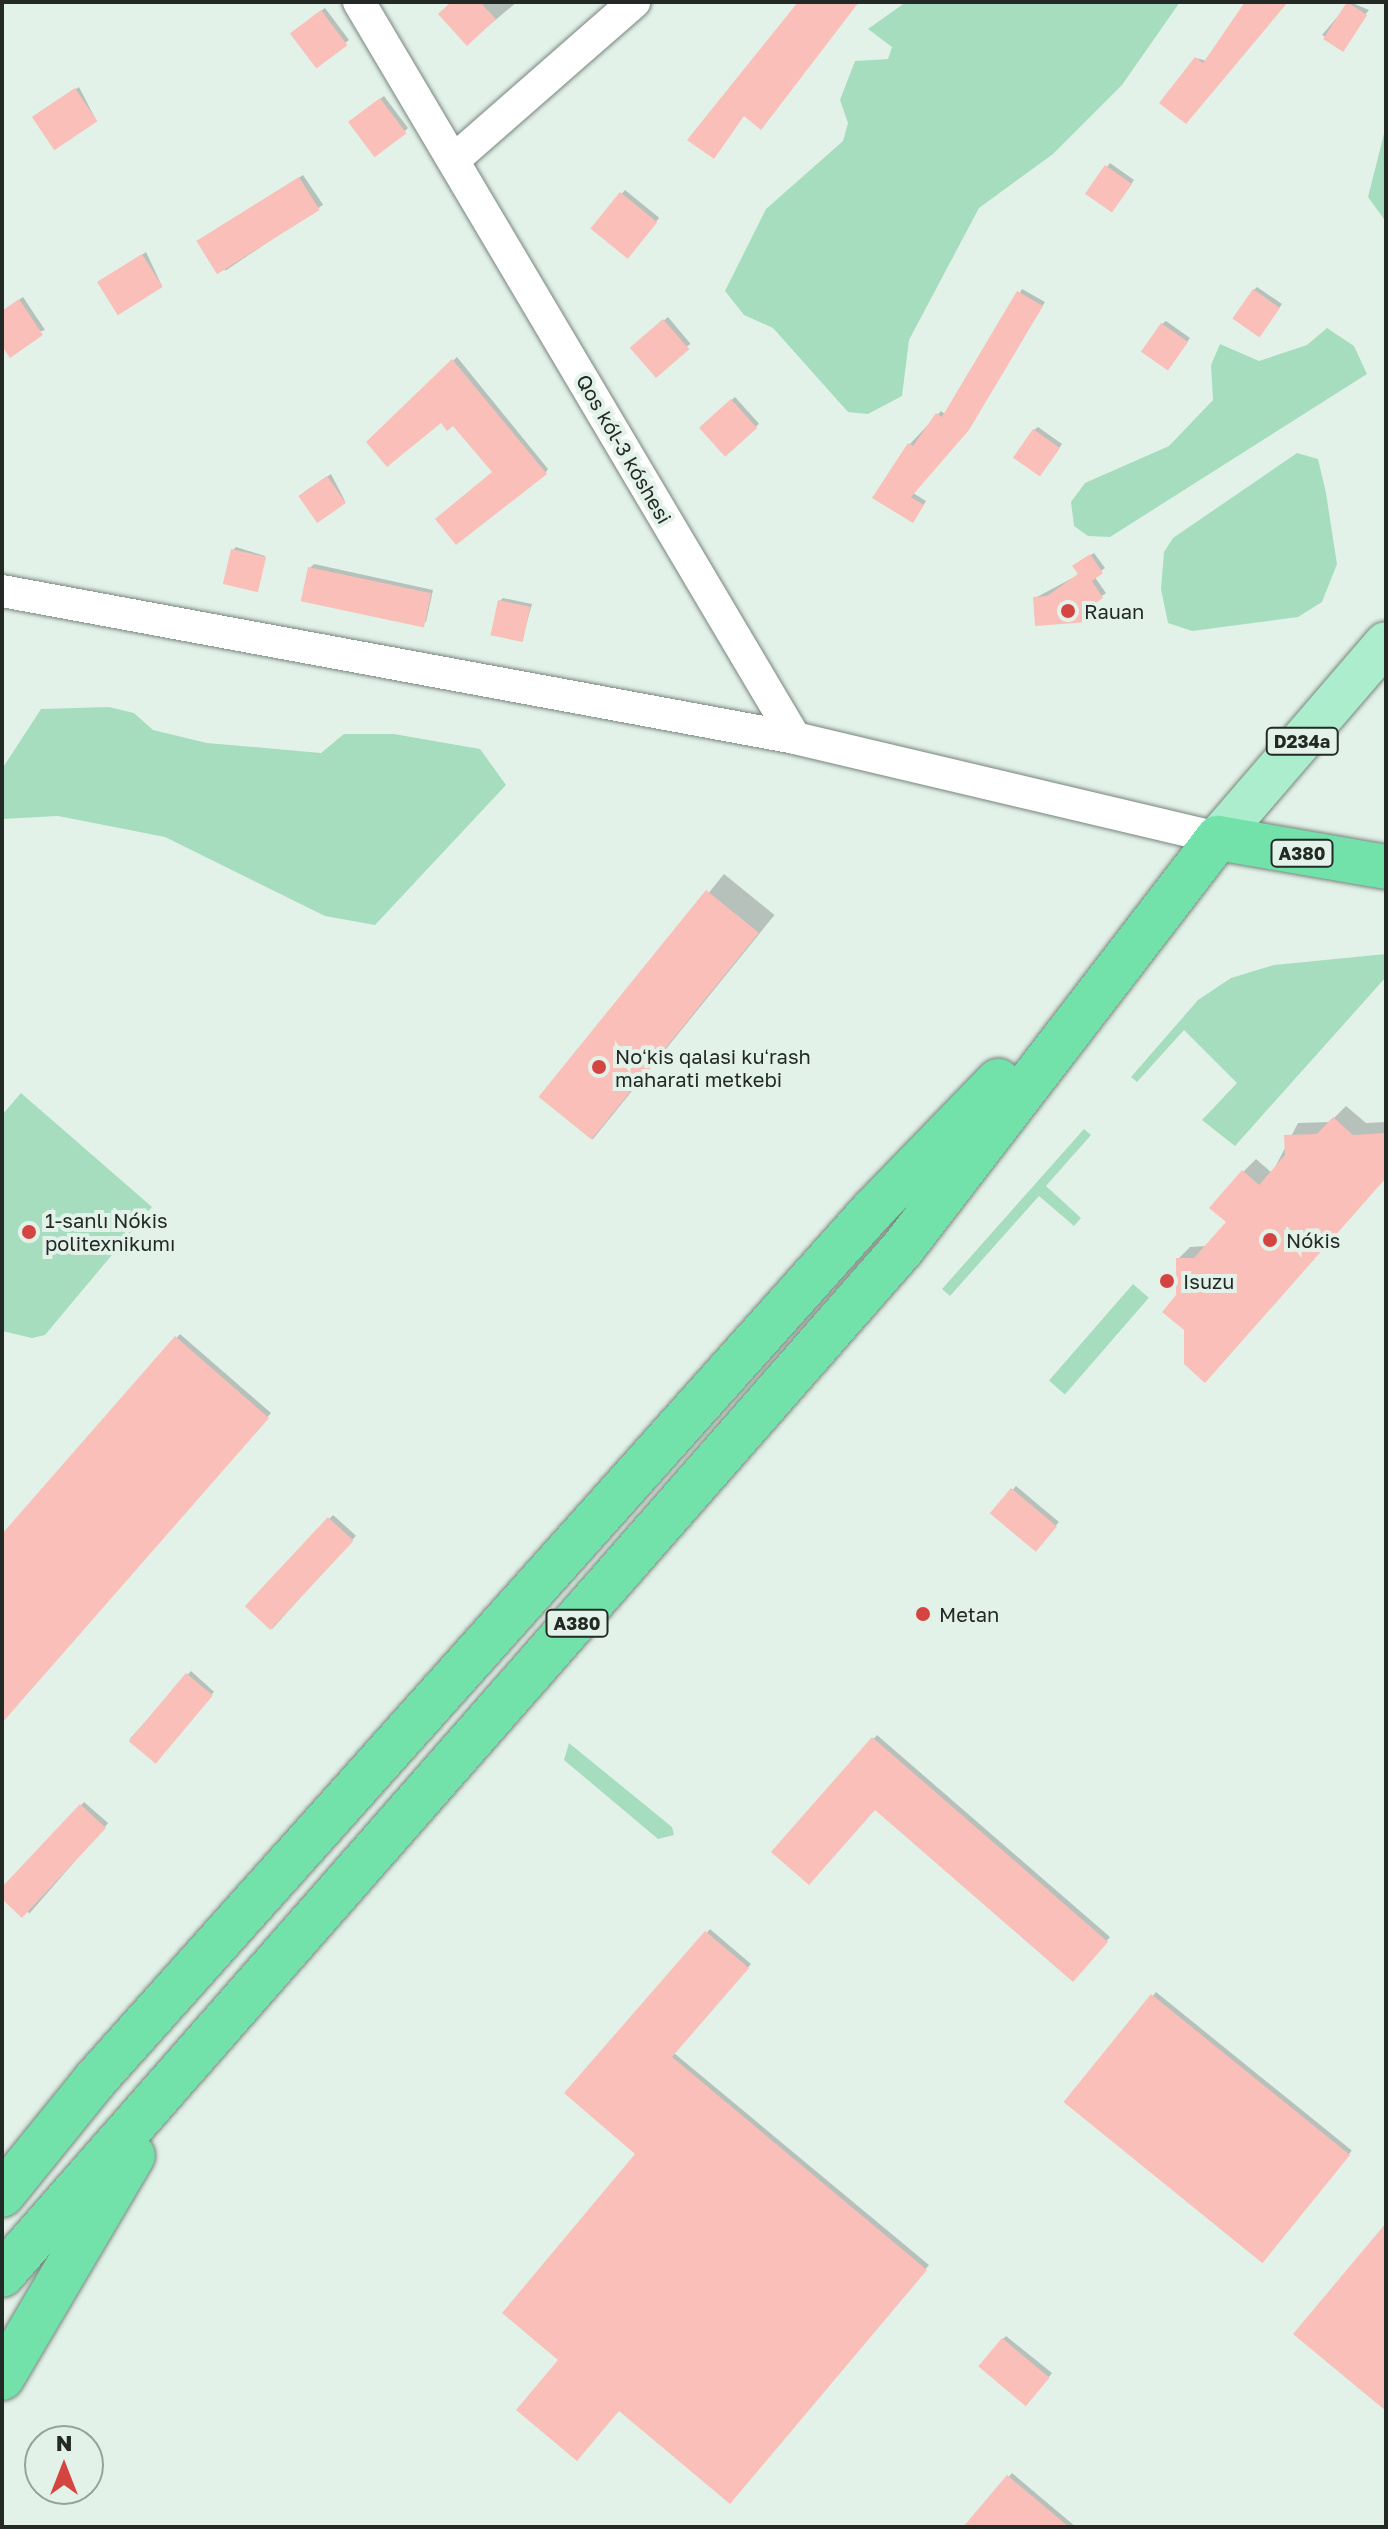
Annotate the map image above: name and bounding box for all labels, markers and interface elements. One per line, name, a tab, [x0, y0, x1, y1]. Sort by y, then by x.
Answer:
street label: Qos kól-3 kóshesi	[571, 370, 677, 528]
place label: Rauan	[1084, 599, 1144, 623]
marker: Rauan	[1059, 602, 1077, 620]
road number: D234a	[1264, 727, 1340, 755]
road number: A380	[1270, 839, 1334, 867]
place label: Noʻkis qalasi kuʻrash maharati metkebi	[615, 1044, 811, 1091]
marker: Noʻkis qalasi kuʻrash maharati metkebi	[590, 1058, 608, 1076]
place label: 1-sanlı Nókis politexnikumı	[45, 1208, 175, 1255]
marker: 1-sanlı Nókis politexnikumı	[20, 1223, 38, 1241]
place label: Nókis	[1286, 1228, 1340, 1252]
marker: Nókis	[1261, 1231, 1279, 1249]
place label: Isuzu	[1183, 1269, 1234, 1293]
marker: Isuzu	[1158, 1272, 1176, 1290]
place label: Metan	[939, 1602, 999, 1626]
marker: Metan	[914, 1605, 932, 1623]
road number: A380	[545, 1609, 609, 1637]
north arrow	[24, 2425, 104, 2505]
text: N	[56, 2429, 72, 2456]

